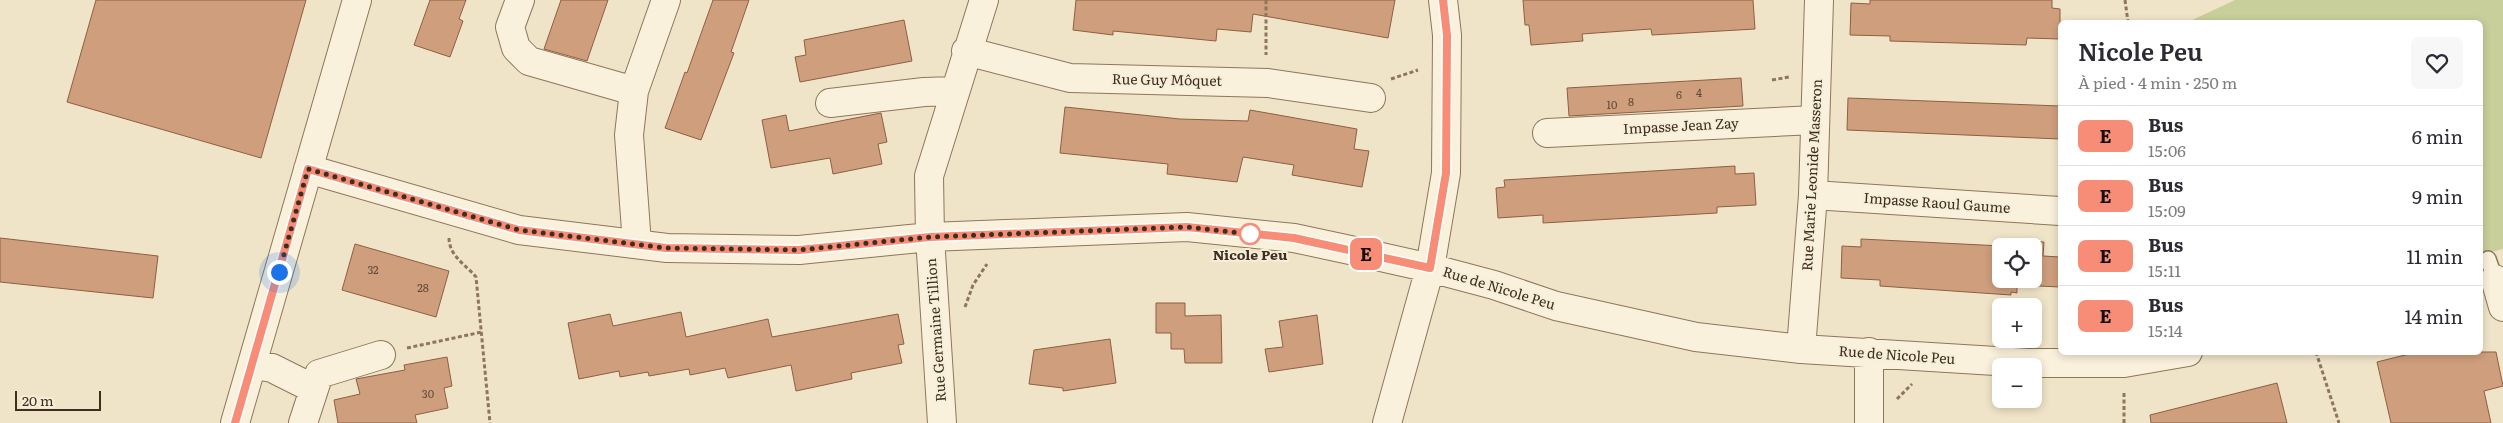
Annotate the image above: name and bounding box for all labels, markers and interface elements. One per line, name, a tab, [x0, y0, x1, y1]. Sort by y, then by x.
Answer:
text: Nicole Peu	[2078, 33, 2203, 68]
button: heart	[2411, 37, 2463, 89]
street label: Rue Guy Môquet	[1112, 68, 1223, 90]
text: À pied · 4 min · 250 m	[2078, 70, 2237, 94]
street label: Rue Marie Leonide Masseron	[1796, 78, 1826, 272]
house number: 4	[1696, 84, 1702, 100]
house number: 6	[1676, 86, 1682, 102]
house number: 8	[1628, 93, 1634, 109]
house number: 10	[1607, 96, 1617, 112]
text: Bus	[2148, 110, 2183, 138]
street label: Impasse Jean Zay	[1623, 112, 1740, 138]
text: E	[2100, 122, 2111, 149]
text: 6 min	[2412, 122, 2463, 150]
text: 15:06	[2148, 138, 2186, 162]
text: Bus	[2148, 170, 2183, 198]
text: E	[2100, 182, 2111, 209]
text: 9 min	[2412, 182, 2463, 210]
street label: Impasse Raoul Gaume	[1863, 187, 2011, 217]
text: 15:09	[2148, 198, 2186, 222]
marker: Nicole Peu	[1239, 223, 1261, 245]
text: Bus	[2148, 230, 2183, 258]
line badge: E	[1350, 238, 1382, 270]
map controls	[1992, 238, 2042, 408]
button: locate	[1992, 238, 2042, 288]
text: E	[1360, 240, 1372, 267]
text: E	[2100, 242, 2111, 269]
text: 11 min	[2406, 242, 2463, 270]
place label: Nicole Peu	[1213, 244, 1288, 264]
street label: Rue Germaine Tillion	[920, 258, 950, 403]
text: 15:11	[2148, 258, 2181, 282]
your location	[267, 260, 292, 285]
street label: Rue de Nicole Peu	[1440, 260, 1558, 314]
house number: 32	[367, 261, 379, 277]
house number: 28	[417, 279, 429, 295]
text: Bus	[2148, 290, 2183, 318]
button: +	[1992, 298, 2042, 348]
text: E	[2100, 302, 2111, 329]
text: 14 min	[2404, 302, 2463, 330]
text: 15:14	[2148, 318, 2183, 342]
street label: Rue de Nicole Peu	[1838, 340, 1956, 368]
button: −	[1992, 358, 2042, 408]
house number: 30	[422, 385, 434, 401]
scale bar	[15, 388, 101, 411]
text: 20 m	[22, 390, 54, 410]

